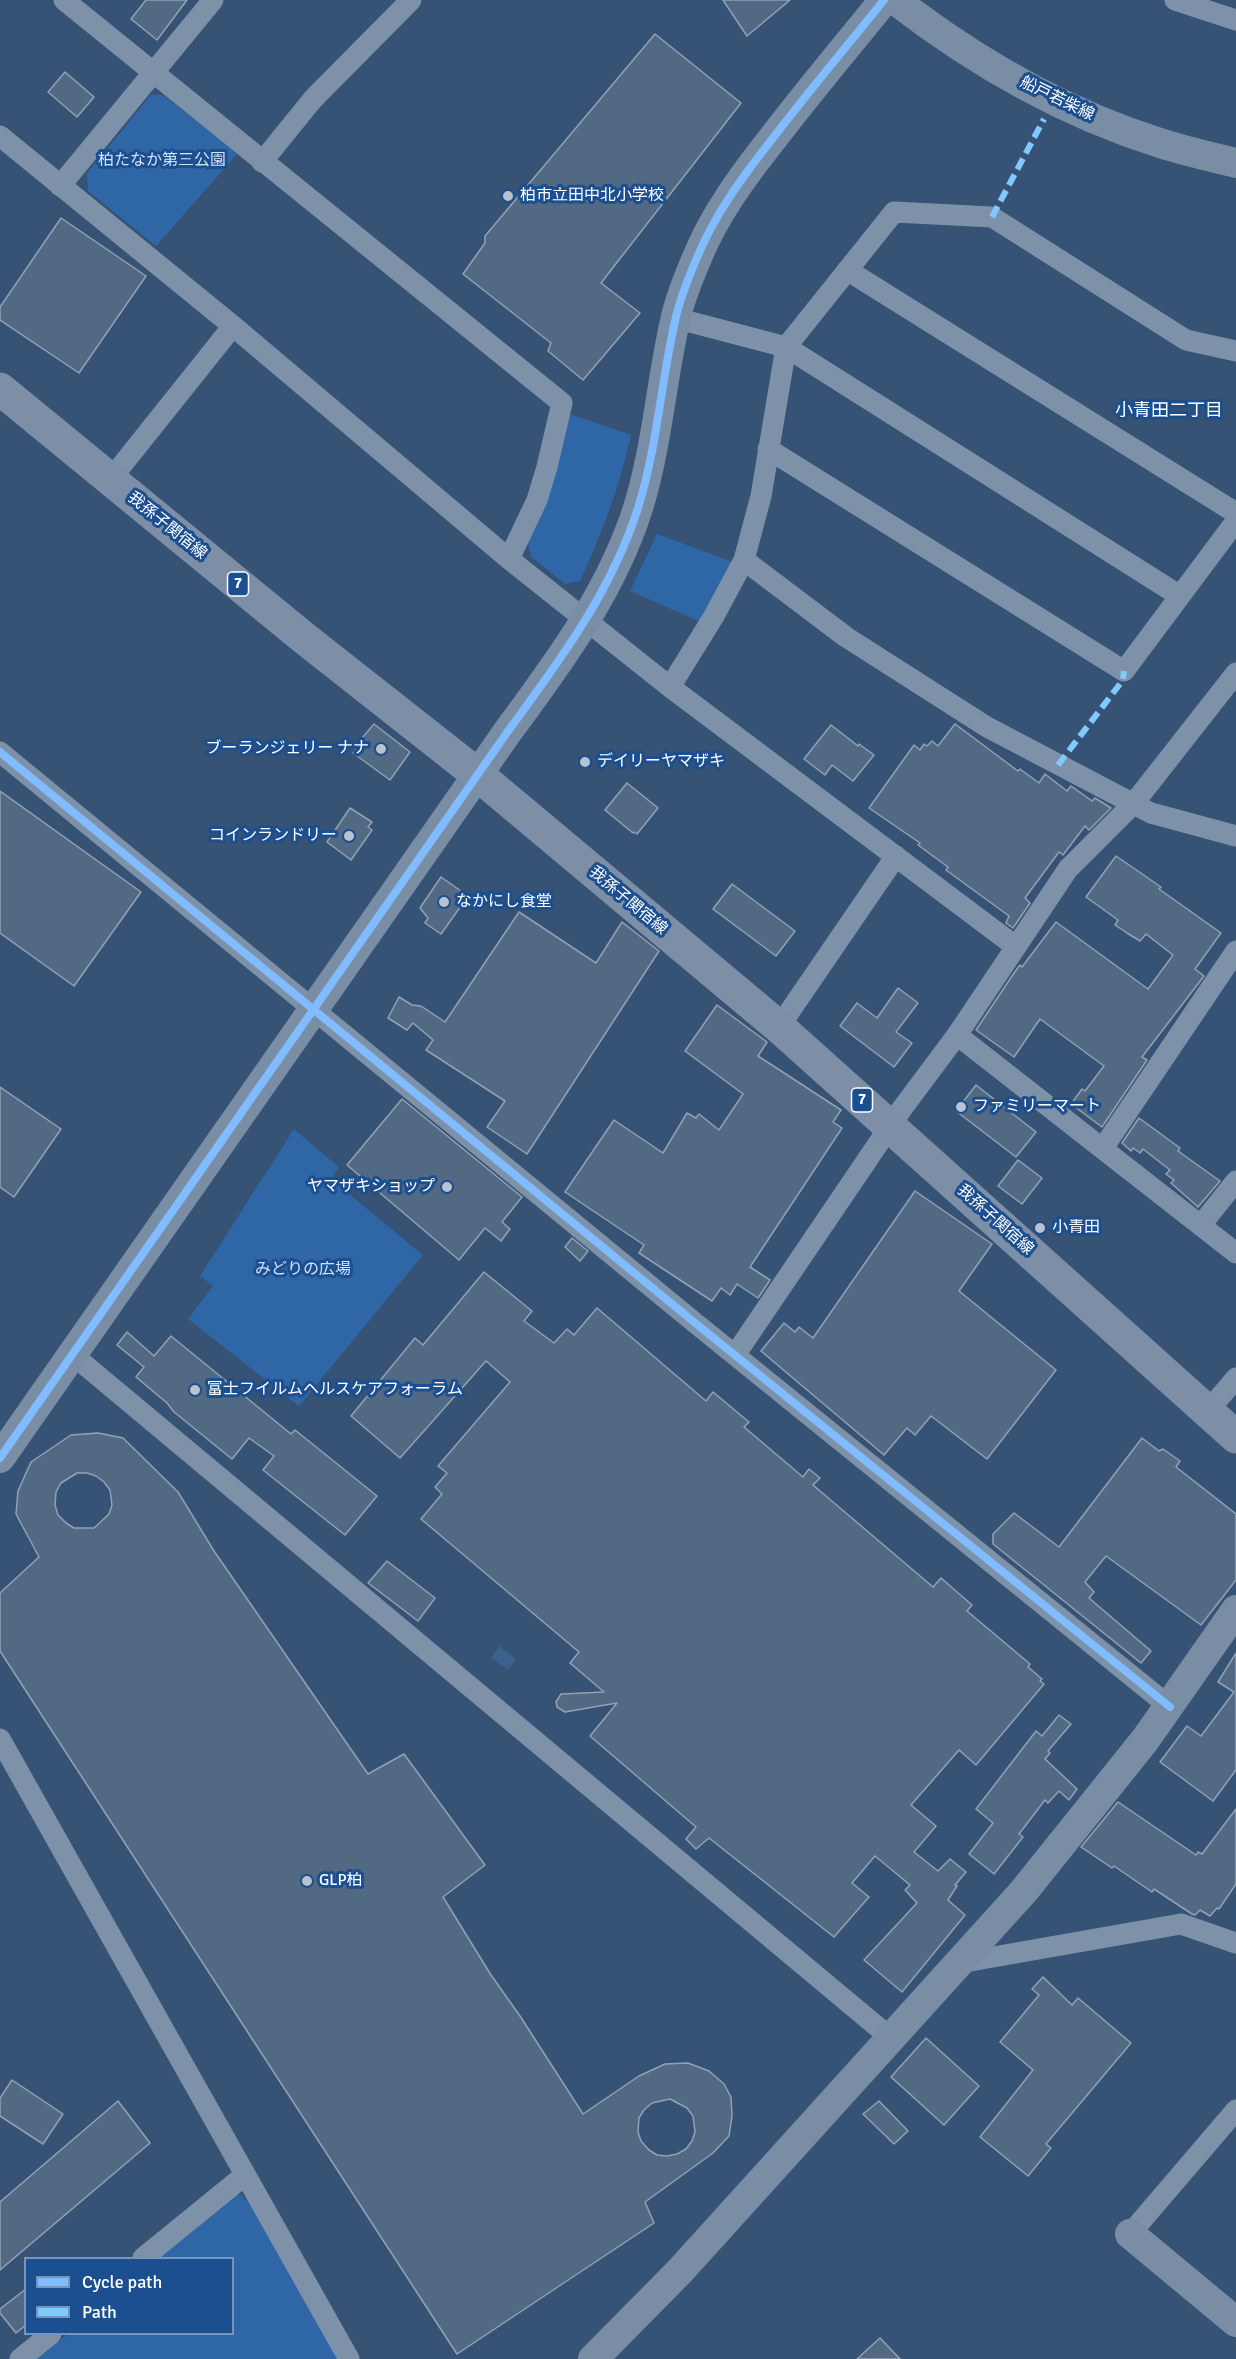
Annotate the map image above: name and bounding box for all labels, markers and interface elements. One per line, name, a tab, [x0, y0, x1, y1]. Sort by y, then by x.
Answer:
street label: 船戸若柴線	[1017, 73, 1097, 125]
park label: 柏たなか第三公園	[98, 151, 226, 171]
place label: 柏市立田中北小学校	[520, 186, 664, 206]
marker: 柏市立田中北小学校	[501, 189, 515, 203]
district label: 小青田二丁目	[1115, 400, 1223, 422]
street label: 我孫子関宿線	[124, 488, 210, 564]
road number: 7	[228, 572, 248, 596]
place label: ブーランジェリー ナナ	[205, 739, 369, 759]
marker: ブーランジェリー ナナ	[374, 742, 388, 756]
place label: デイリーヤマザキ	[597, 752, 725, 772]
marker: デイリーヤマザキ	[578, 755, 592, 769]
place label: コインランドリー	[209, 826, 337, 846]
marker: コインランドリー	[342, 829, 356, 843]
street label: 我孫子関宿線	[585, 863, 671, 939]
place label: なかにし食堂	[456, 892, 552, 912]
marker: なかにし食堂	[437, 895, 451, 909]
road number: 7	[852, 1088, 872, 1112]
place label: ファミリーマート	[973, 1097, 1101, 1117]
marker: ファミリーマート	[954, 1100, 968, 1114]
place label: ヤマザキショップ	[307, 1177, 435, 1197]
marker: ヤマザキショップ	[440, 1180, 454, 1194]
street label: 我孫子関宿線	[953, 1181, 1037, 1259]
place label: 小青田	[1052, 1218, 1100, 1238]
marker: 小青田	[1033, 1221, 1047, 1235]
park label: みどりの広場	[255, 1260, 351, 1280]
place label: 富士フイルムヘルスケアフォーラム	[207, 1380, 463, 1400]
marker: 富士フイルムヘルスケアフォーラム	[188, 1383, 202, 1397]
place label: GLP柏	[319, 1871, 363, 1891]
marker: GLP柏	[300, 1874, 314, 1888]
legend	[24, 2257, 234, 2335]
text: Cycle path	[82, 2271, 162, 2293]
text: Path	[82, 2301, 117, 2323]

